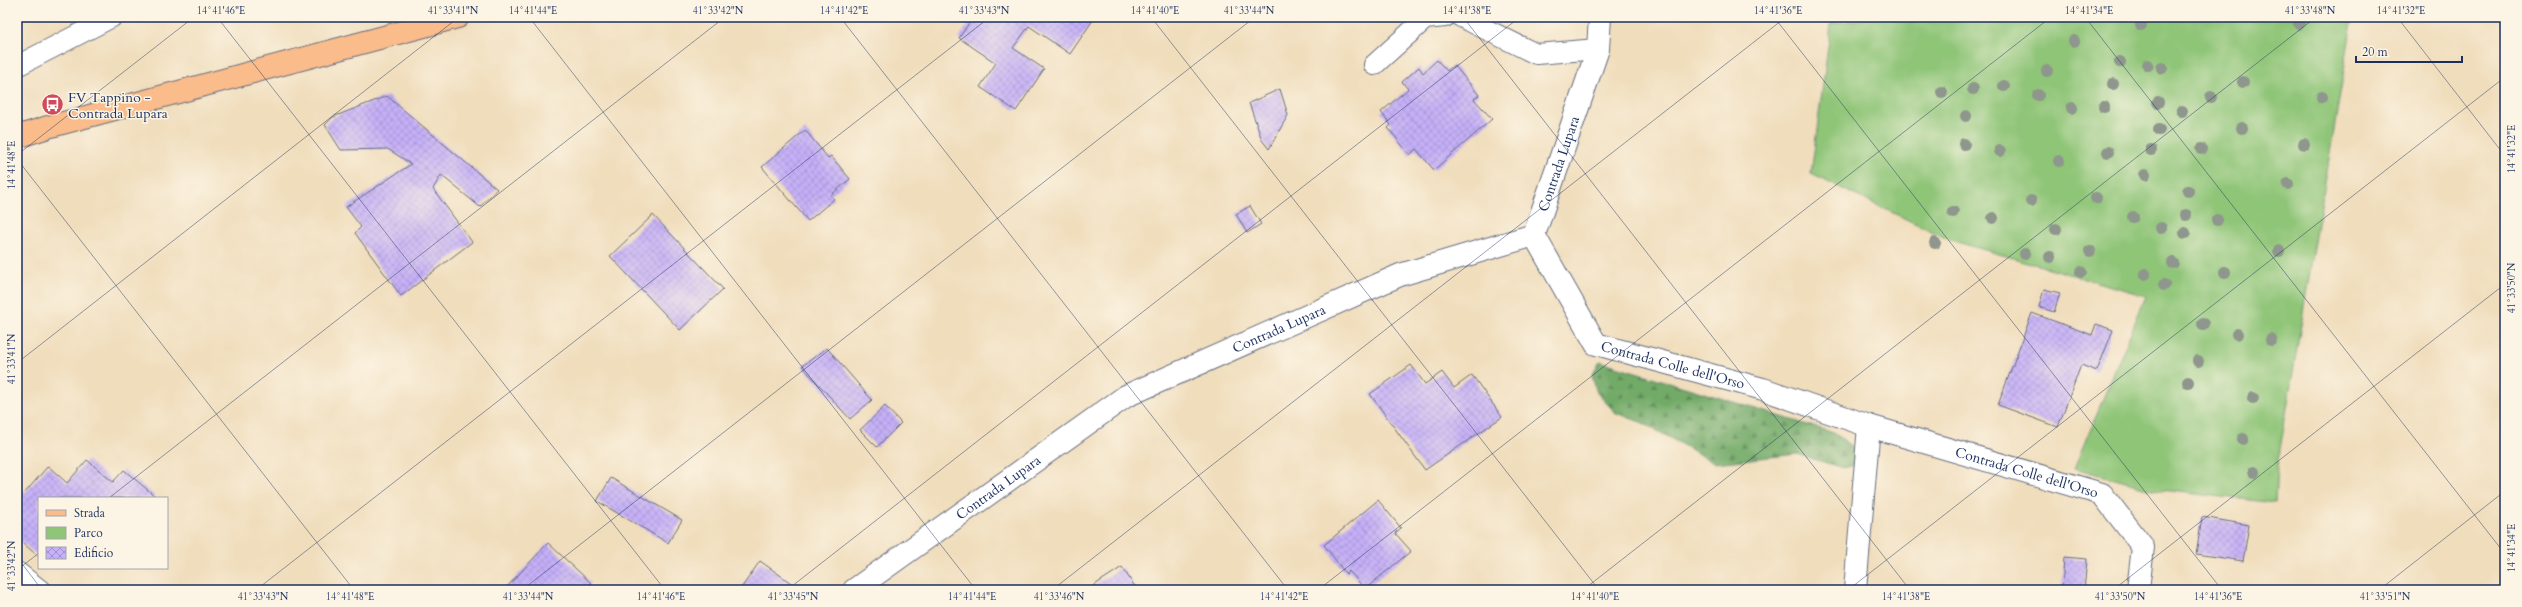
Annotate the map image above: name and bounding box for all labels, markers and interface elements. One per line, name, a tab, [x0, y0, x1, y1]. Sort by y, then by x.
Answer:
text: 14°41'46"E	[197, 4, 245, 18]
text: 41°33'41"N	[428, 4, 479, 18]
text: 14°41'44"E	[509, 4, 557, 18]
text: 41°33'42"N	[693, 4, 744, 18]
text: 14°41'42"E	[820, 4, 868, 18]
text: 41°33'43"N	[959, 4, 1010, 18]
text: 14°41'40"E	[1131, 4, 1179, 18]
text: 41°33'44"N	[1224, 4, 1275, 18]
text: 14°41'38"E	[1443, 4, 1491, 18]
text: 14°41'36"E	[1754, 4, 1802, 18]
text: 14°41'34"E	[2065, 4, 2113, 18]
text: 41°33'48"N	[2285, 4, 2336, 18]
text: 14°41'32"E	[2377, 4, 2425, 18]
scale bar	[2356, 38, 2462, 64]
text: 20 m	[2362, 44, 2389, 60]
place label: FV Tappino - Contrada Lupara	[68, 88, 168, 123]
bus stop icon: FV Tappino - Contrada Lupara	[39, 92, 65, 118]
street label: Contrada Lupara	[1533, 113, 1584, 214]
text: 14°41'32"E	[2505, 125, 2519, 173]
text: 14°41'48"E	[5, 141, 19, 189]
text: 41°33'50"N	[2505, 262, 2519, 313]
street label: Contrada Lupara	[1229, 300, 1328, 357]
text: 41°33'41"N	[5, 333, 19, 384]
street label: Contrada Colle dell'Orso	[1599, 336, 1747, 393]
street label: Contrada Colle dell'Orso	[1953, 442, 2101, 502]
street label: Contrada Lupara	[952, 450, 1044, 524]
legend	[38, 497, 168, 569]
text: Strada	[74, 505, 106, 521]
text: 14°41'34"E	[2505, 524, 2519, 572]
text: Parco	[74, 525, 103, 541]
text: 41°33'42"N	[5, 540, 19, 591]
text: Edificio	[74, 545, 114, 561]
text: 41°33'43"N	[238, 590, 289, 604]
text: 14°41'48"E	[326, 590, 374, 604]
text: 41°33'44"N	[503, 590, 554, 604]
text: 14°41'46"E	[637, 590, 685, 604]
text: 41°33'45"N	[768, 590, 819, 604]
text: 14°41'44"E	[948, 590, 996, 604]
text: 41°33'46"N	[1034, 590, 1085, 604]
text: 14°41'42"E	[1260, 590, 1308, 604]
text: 14°41'40"E	[1571, 590, 1619, 604]
text: 14°41'38"E	[1882, 590, 1930, 604]
text: 41°33'50"N	[2095, 590, 2146, 604]
text: 14°41'36"E	[2194, 590, 2242, 604]
text: 41°33'51"N	[2360, 590, 2411, 604]

